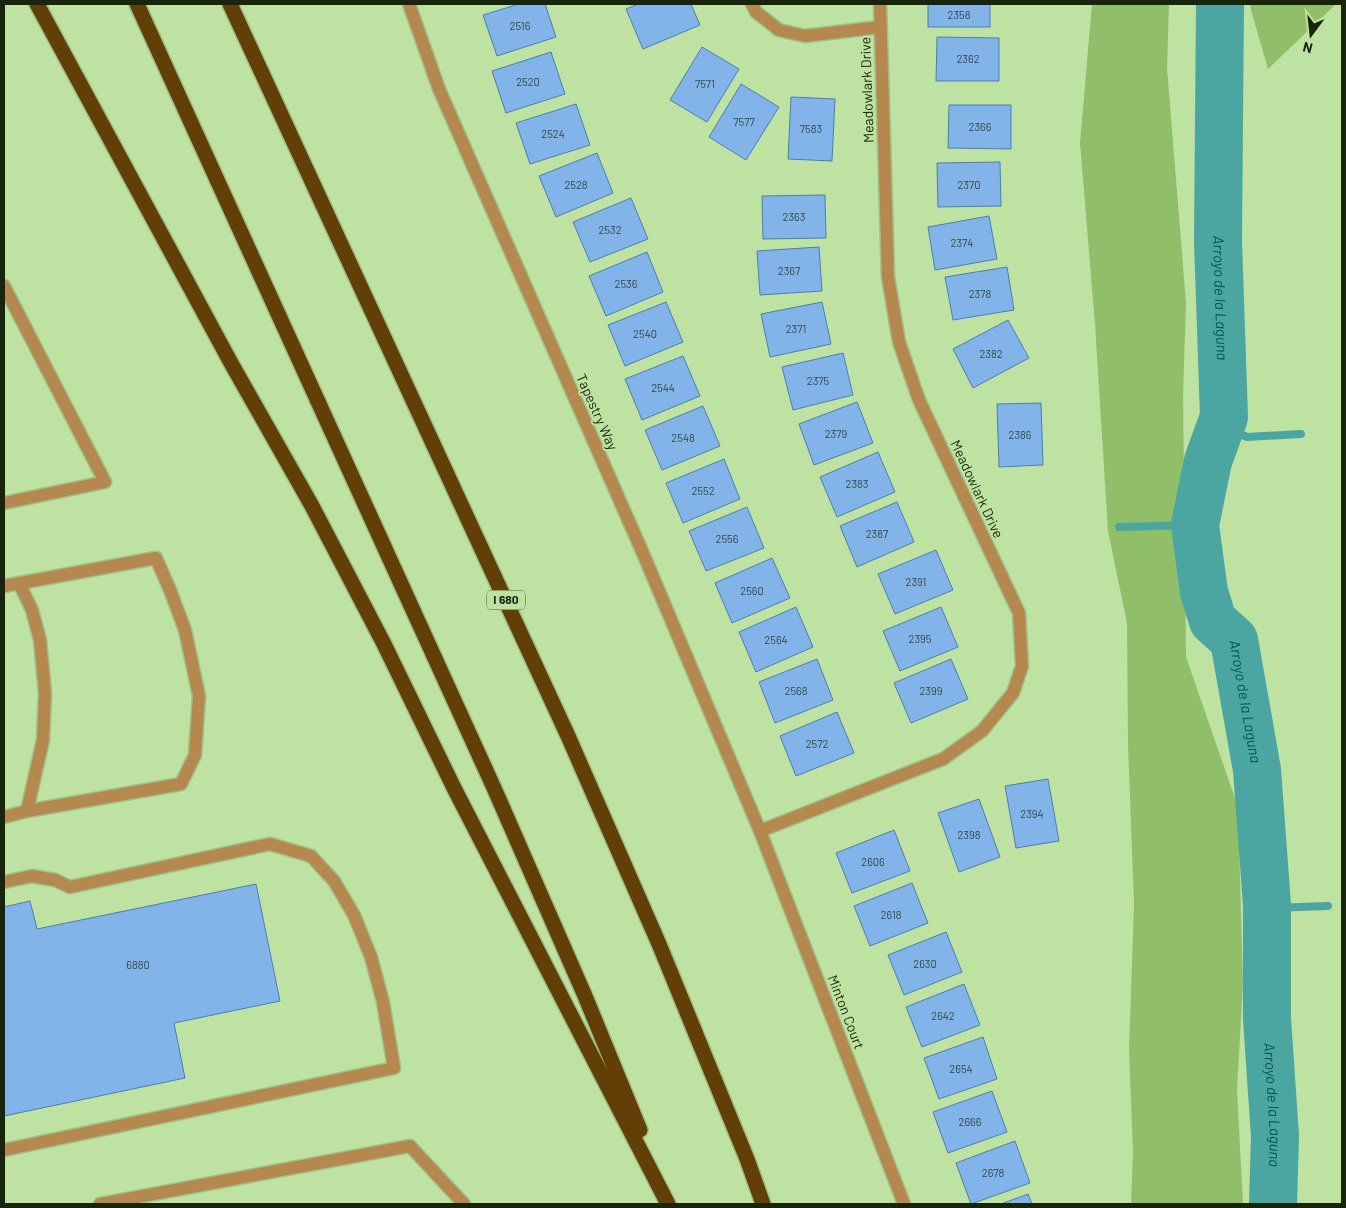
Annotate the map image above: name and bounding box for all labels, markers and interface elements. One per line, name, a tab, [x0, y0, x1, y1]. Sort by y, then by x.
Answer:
house number: 2358	[948, 8, 971, 21]
north arrow	[1286, 10, 1336, 60]
house number: 2516	[510, 19, 531, 32]
street label: Meadowlark Drive	[856, 37, 877, 143]
text: N	[1301, 39, 1314, 57]
house number: 2362	[956, 52, 980, 65]
house number: 2520	[516, 75, 540, 88]
house number: 7571	[695, 77, 715, 90]
house number: 7577	[733, 115, 755, 128]
house number: 2366	[969, 120, 992, 133]
house number: 7583	[800, 122, 822, 135]
house number: 2524	[541, 127, 565, 140]
house number: 2528	[564, 178, 588, 191]
house number: 2370	[958, 178, 980, 191]
house number: 2363	[783, 210, 805, 223]
house number: 2532	[598, 223, 622, 236]
house number: 2374	[951, 236, 973, 249]
water label: Arroyo de la Laguna	[1210, 236, 1232, 361]
house number: 2367	[778, 264, 800, 277]
house number: 2536	[615, 277, 638, 290]
house number: 2378	[969, 287, 991, 300]
house number: 2371	[786, 322, 806, 335]
house number: 2540	[633, 327, 657, 340]
house number: 2382	[979, 347, 1003, 360]
street label: Tapestry Way	[573, 371, 622, 453]
house number: 2375	[807, 374, 830, 387]
house number: 2544	[651, 381, 675, 394]
house number: 2379	[825, 427, 847, 440]
house number: 2386	[1009, 428, 1032, 441]
house number: 2548	[671, 431, 695, 444]
street label: Meadowlark Drive	[947, 437, 1008, 540]
house number: 2383	[846, 477, 868, 490]
house number: 2552	[691, 484, 715, 497]
house number: 2387	[866, 527, 888, 540]
house number: 2556	[716, 532, 739, 545]
house number: 2391	[906, 575, 926, 588]
house number: 2560	[740, 584, 764, 597]
road number: I 680	[487, 590, 525, 610]
house number: 2395	[909, 632, 932, 645]
house number: 2564	[764, 633, 788, 646]
water label: Arroyo de la Laguna	[1226, 638, 1266, 764]
house number: 2568	[785, 684, 808, 697]
house number: 2399	[920, 684, 943, 697]
house number: 2572	[806, 737, 828, 750]
house number: 2394	[1020, 807, 1044, 820]
house number: 2398	[958, 828, 981, 841]
house number: 2606	[861, 855, 885, 868]
house number: 2618	[881, 908, 902, 921]
house number: 2630	[913, 957, 937, 970]
house number: 6880	[126, 958, 150, 971]
street label: Minton Court	[825, 972, 868, 1051]
house number: 2642	[931, 1009, 955, 1022]
water label: Arroyo de la Laguna	[1261, 1042, 1285, 1168]
house number: 2654	[949, 1062, 973, 1075]
house number: 2666	[959, 1115, 982, 1128]
house number: 2678	[982, 1166, 1005, 1179]

